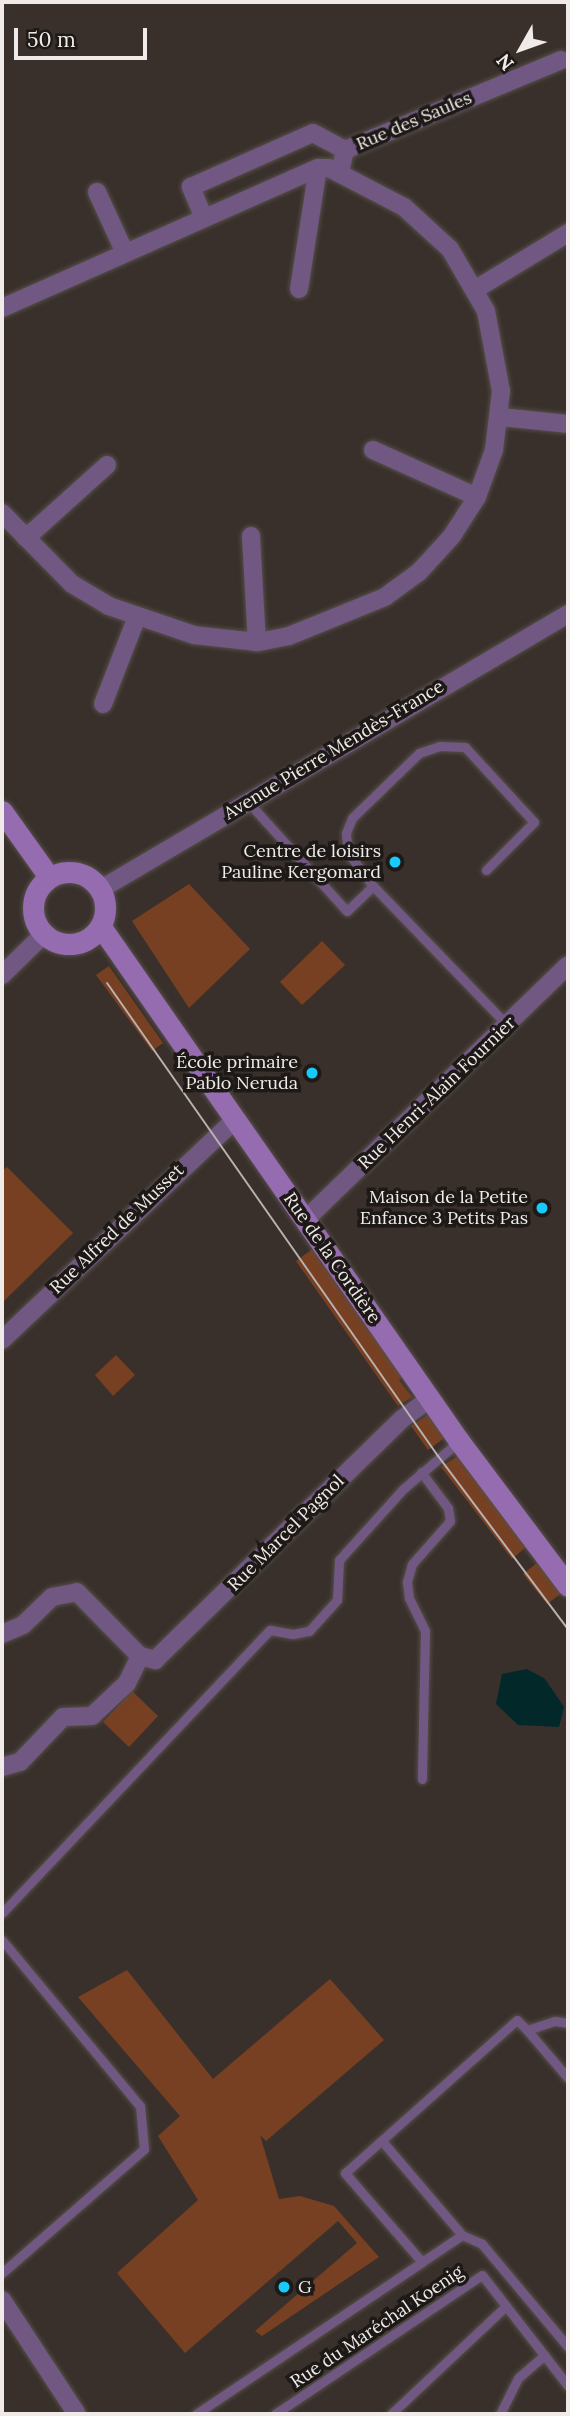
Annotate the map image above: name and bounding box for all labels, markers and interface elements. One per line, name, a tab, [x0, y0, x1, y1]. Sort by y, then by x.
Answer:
scale bar	[18, 14, 150, 58]
north arrow	[486, 14, 556, 84]
text: 50 m	[27, 26, 76, 53]
text: N	[491, 49, 519, 76]
street label: Rue des Saules	[353, 87, 475, 155]
street label: Avenue Pierre Mendès-France	[220, 676, 448, 824]
place label: Centre de loisirs Pauline Kergomard	[221, 841, 381, 884]
marker: Centre de loisirs Pauline Kergomard	[387, 854, 403, 870]
street label: Rue Henri-Alain Fournier	[354, 1012, 520, 1174]
place label: École primaire Pablo Neruda	[176, 1052, 298, 1094]
marker: École primaire Pablo Neruda	[304, 1065, 320, 1081]
street label: Rue Alfred de Musset	[46, 1160, 188, 1298]
place label: Maison de la Petite Enfance 3 Petits Pas	[360, 1187, 528, 1230]
street label: Rue de la Cordière	[279, 1189, 385, 1327]
marker: Maison de la Petite Enfance 3 Petits Pas	[534, 1200, 550, 1216]
street label: Rue Marcel Pagnol	[223, 1470, 349, 1596]
street label: Rue du Maréchal Koenig	[287, 2261, 467, 2393]
place label: G	[298, 2276, 312, 2298]
marker: G	[276, 2279, 292, 2295]

